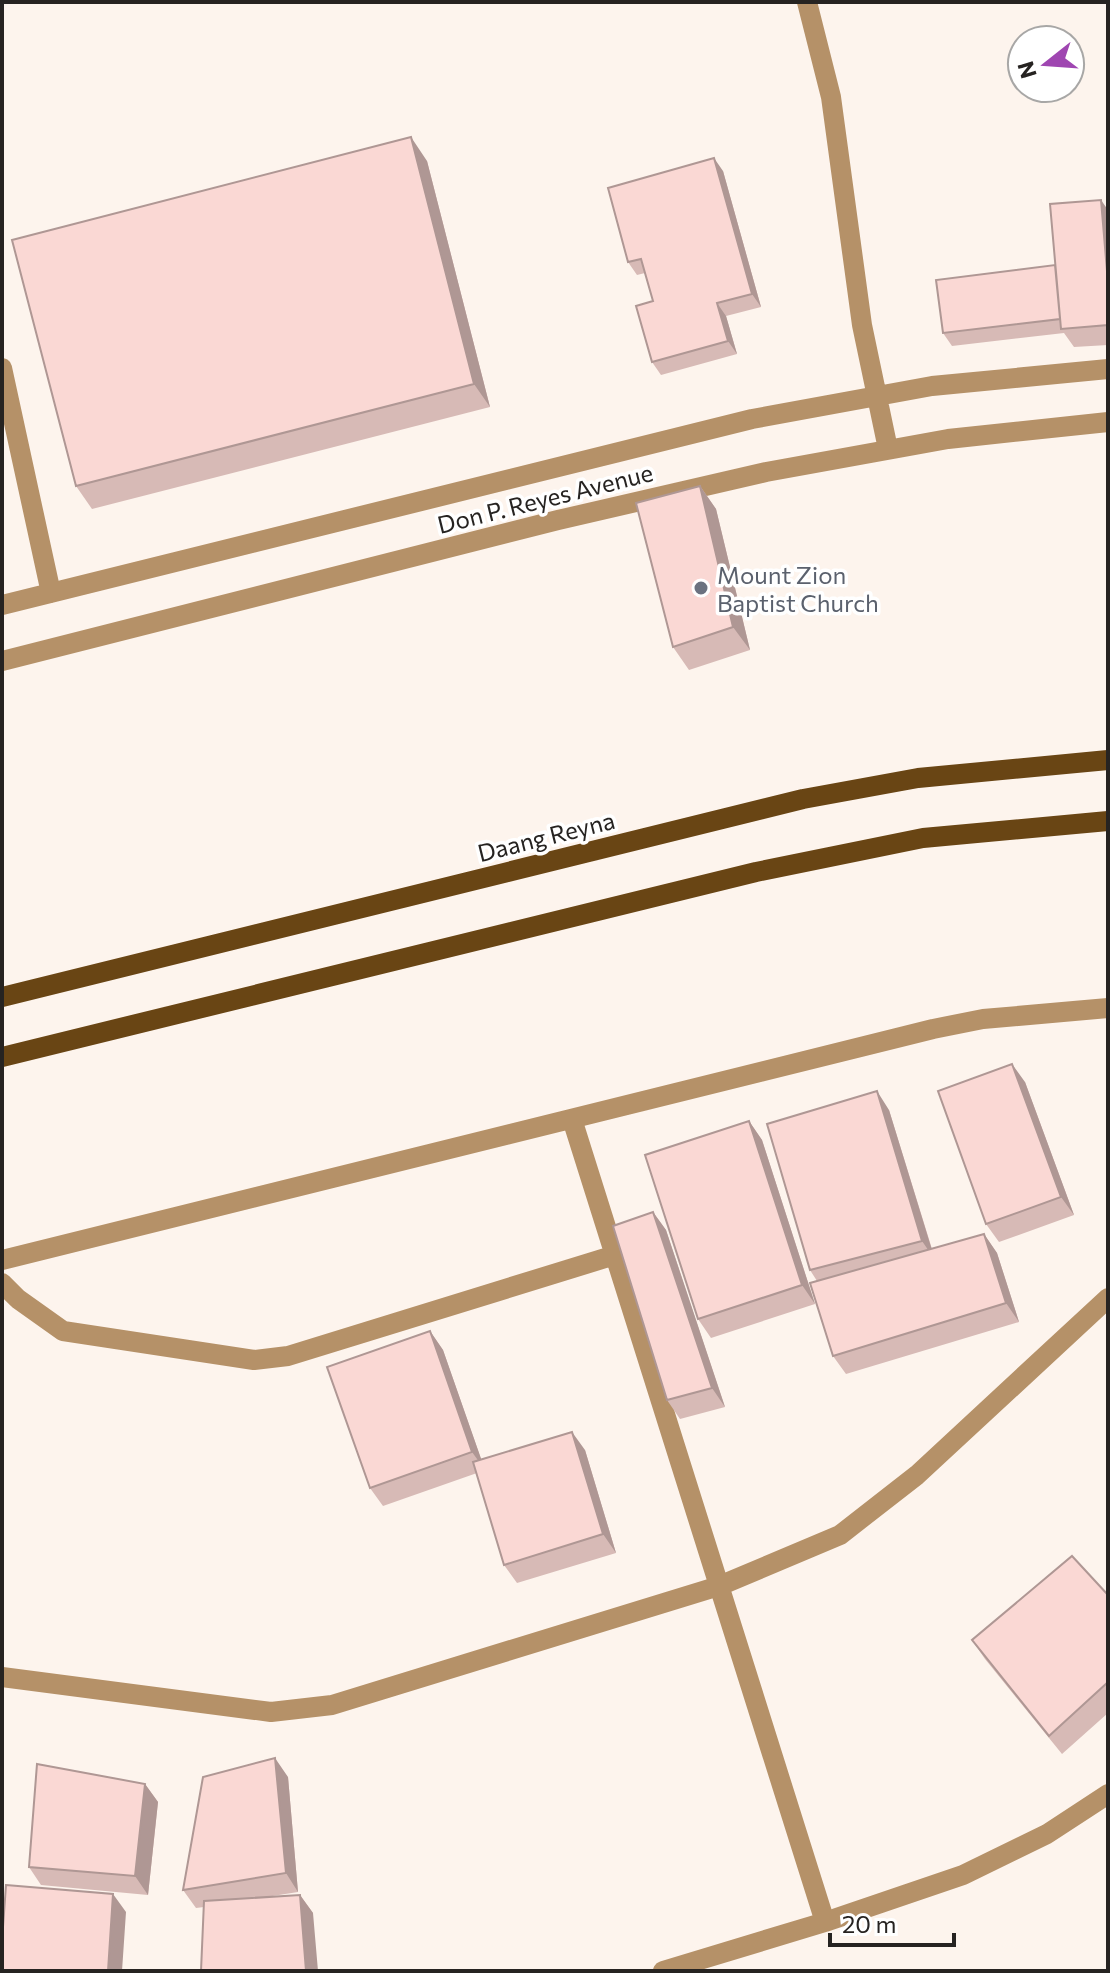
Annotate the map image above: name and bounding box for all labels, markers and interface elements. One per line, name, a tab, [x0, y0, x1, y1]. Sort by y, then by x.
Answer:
north arrow	[1006, 24, 1086, 104]
text: N	[1011, 58, 1042, 82]
street label: Don P. Reyes Avenue	[434, 457, 656, 539]
place label: Mount Zion Baptist Church	[717, 560, 879, 617]
marker: Mount Zion Baptist Church	[692, 579, 710, 597]
street label: Daang Reyna	[474, 805, 618, 867]
scale bar	[830, 1897, 954, 1947]
text: 20 m	[842, 1909, 896, 1938]

